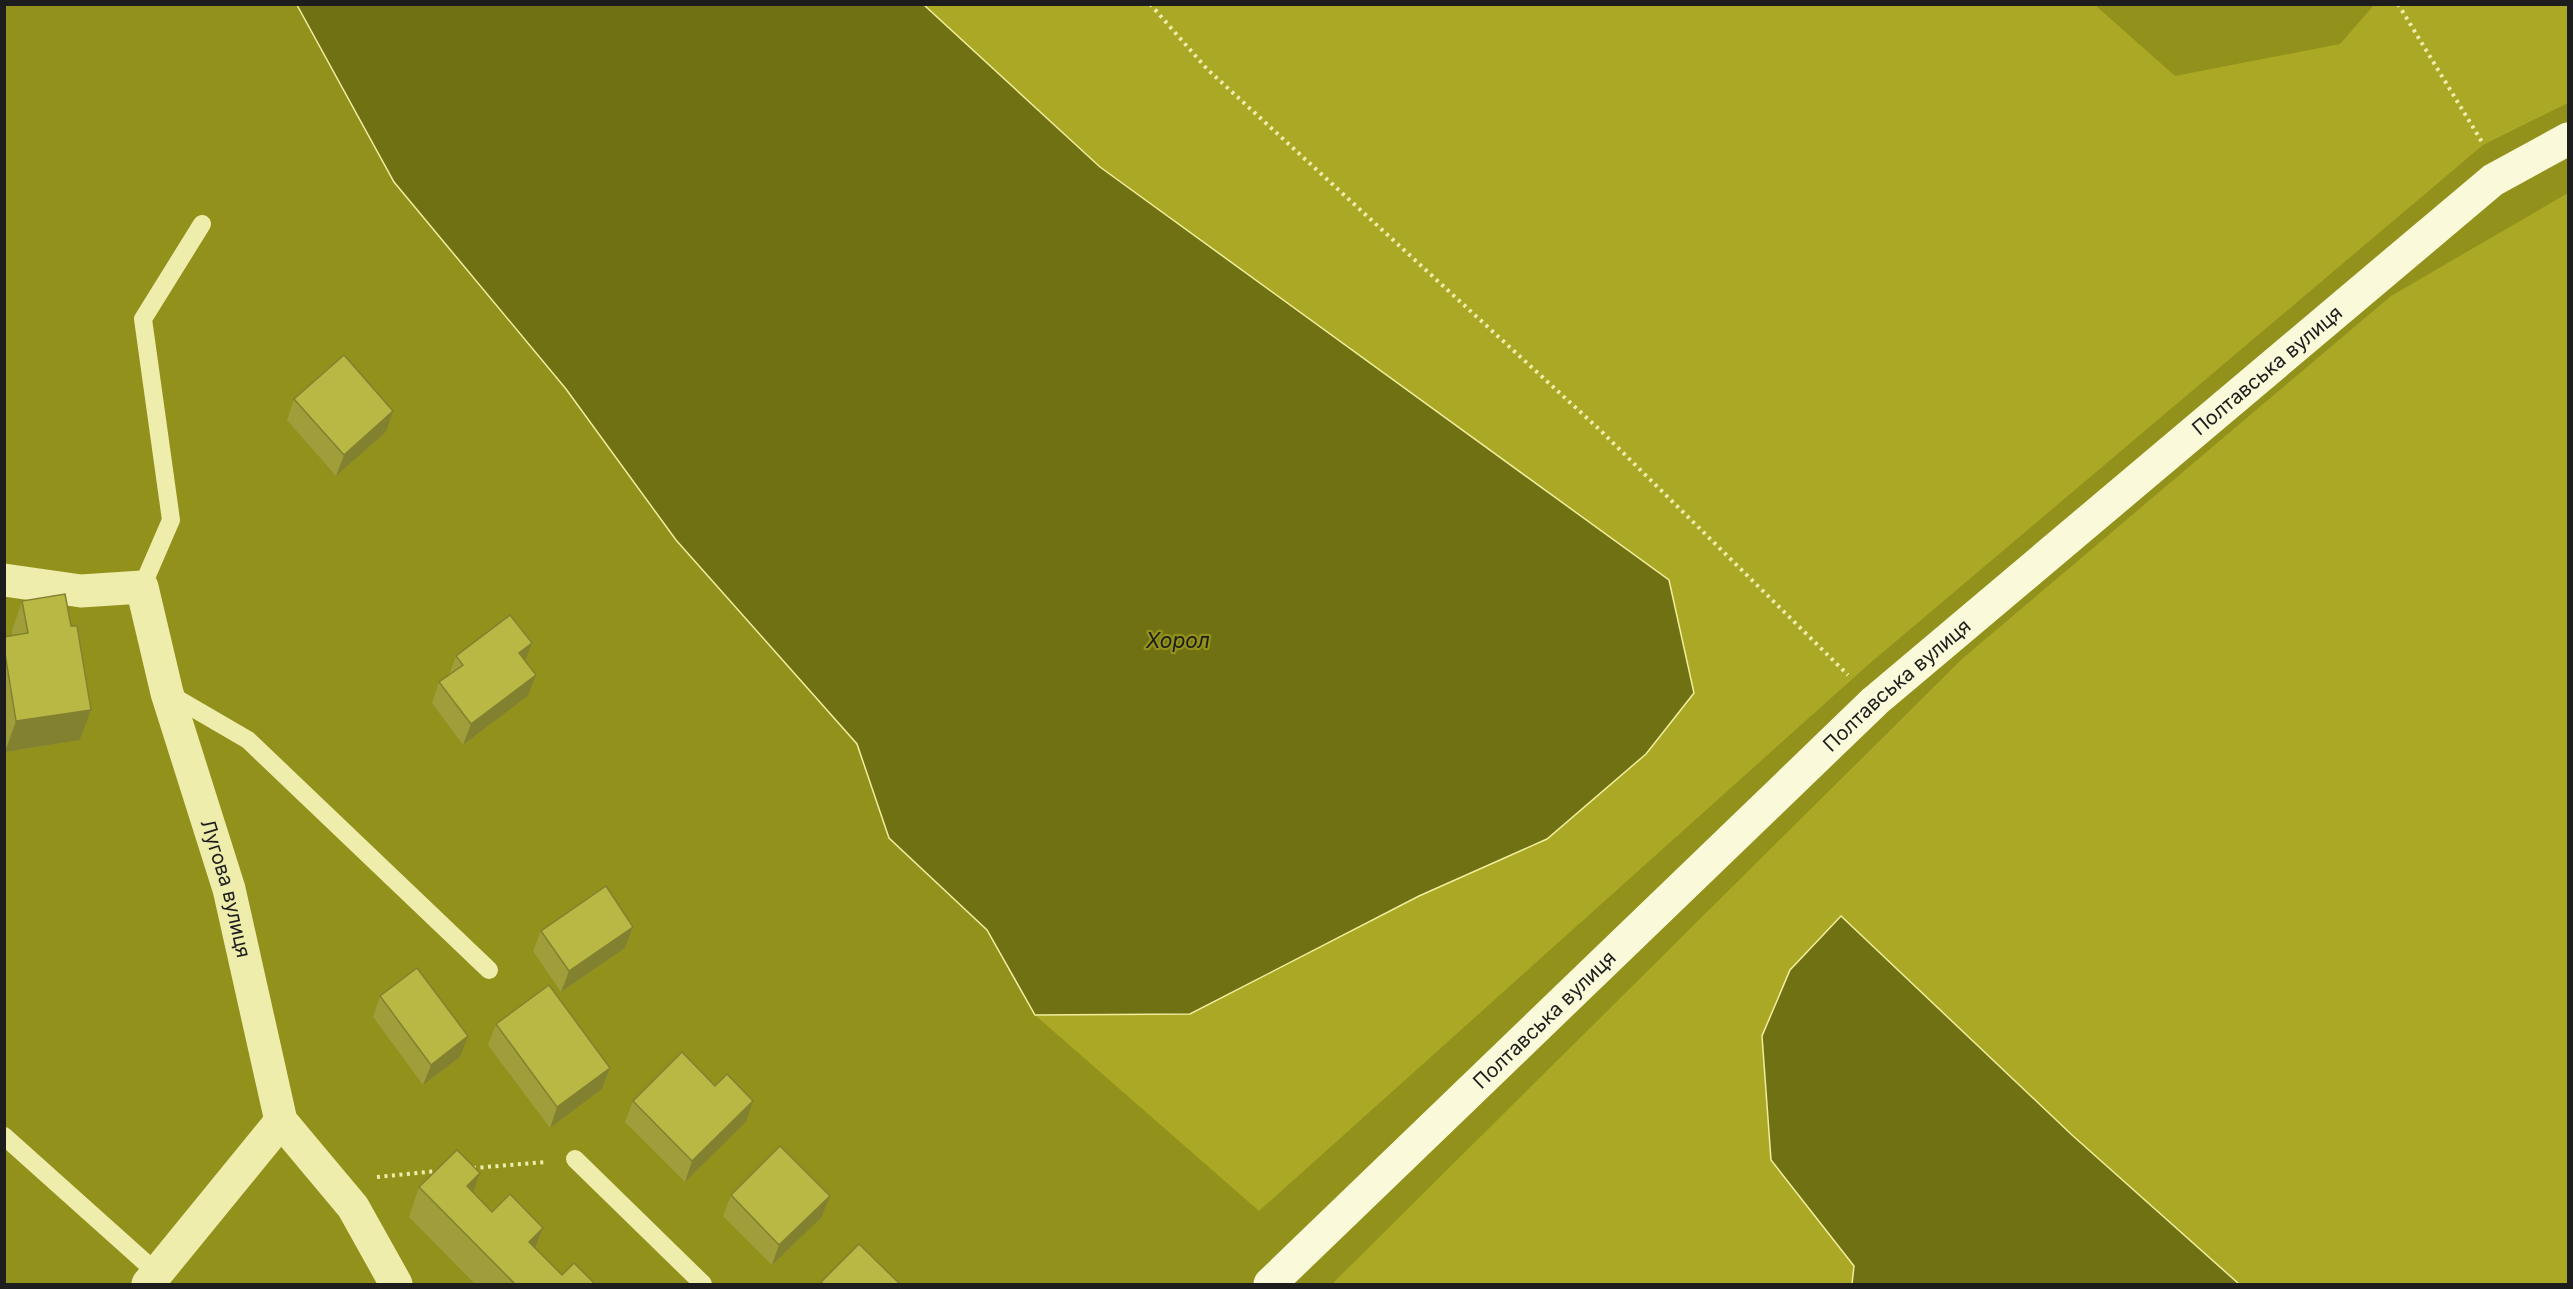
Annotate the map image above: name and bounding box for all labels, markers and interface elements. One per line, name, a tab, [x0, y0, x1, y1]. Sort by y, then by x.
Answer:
street label: Полтавська вулиця	[2187, 300, 2347, 440]
street label: Полтавська вулиця	[1818, 614, 1975, 756]
water label: Хорол	[1145, 628, 1210, 653]
street label: Лугова вулиця	[196, 816, 256, 960]
street label: Полтавська вулиця	[1468, 946, 1621, 1094]

